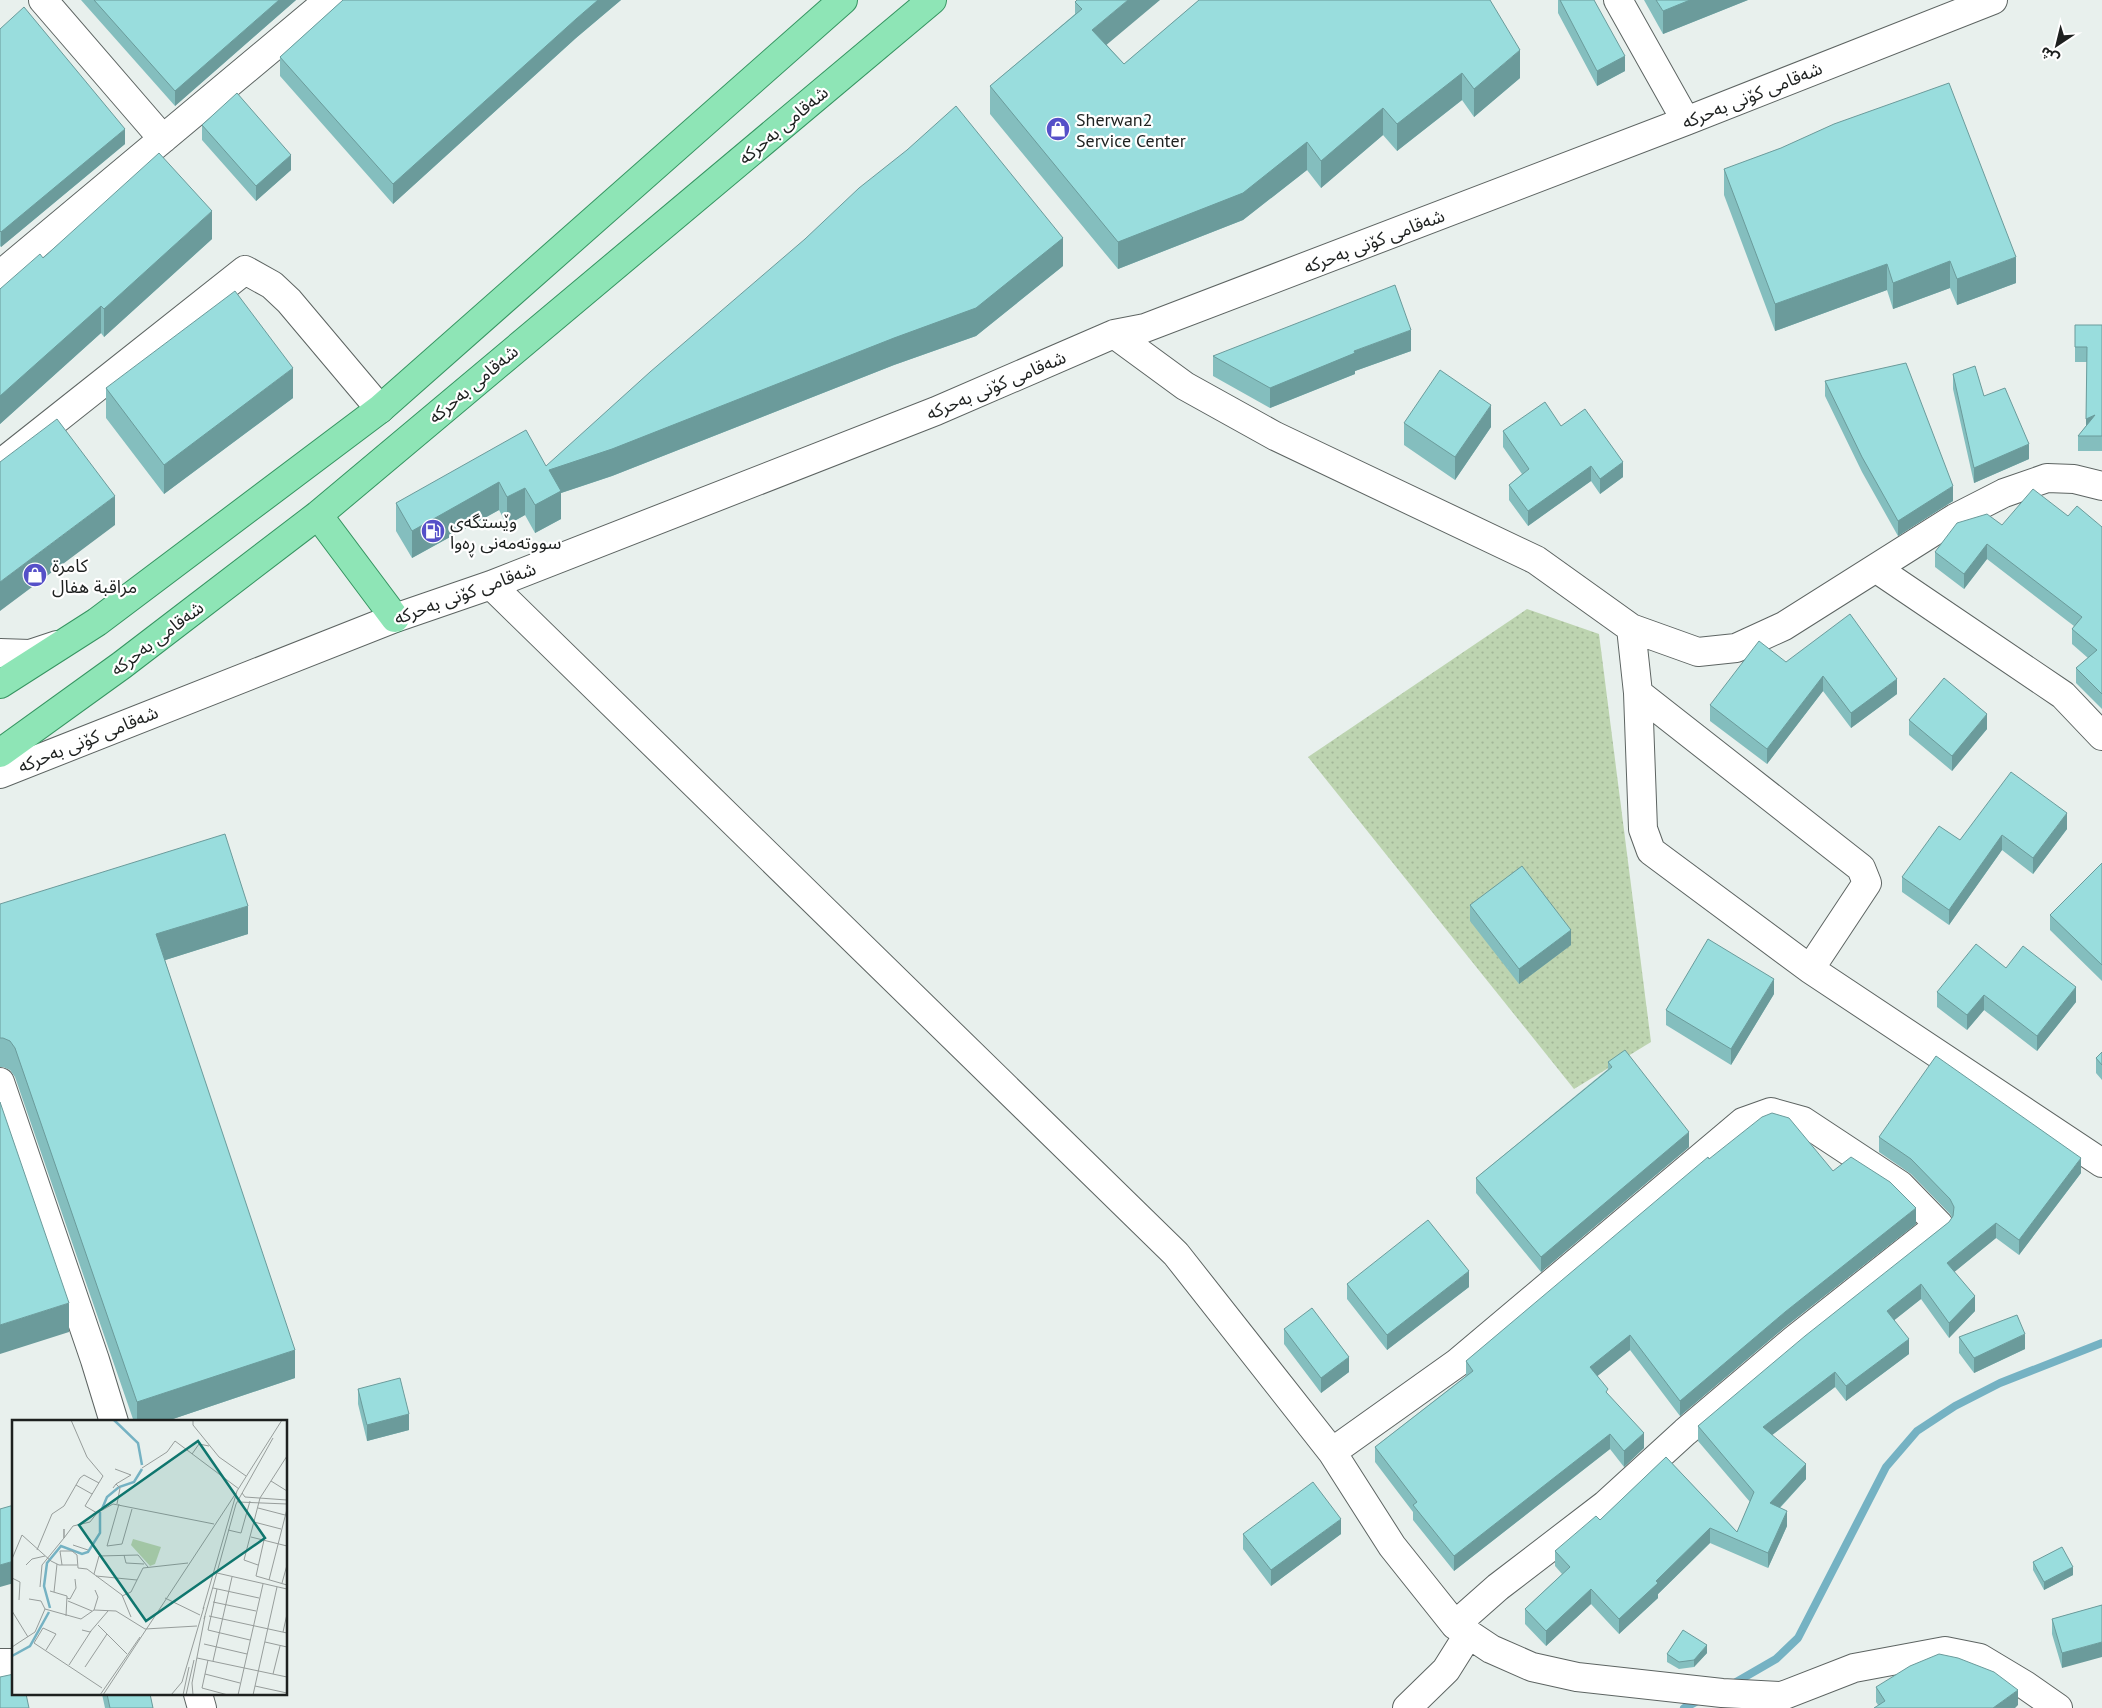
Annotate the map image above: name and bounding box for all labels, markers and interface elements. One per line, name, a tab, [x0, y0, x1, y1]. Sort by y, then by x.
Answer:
north arrow	[2032, 20, 2082, 70]
text: ش	[2037, 43, 2063, 69]
street label: شەقامی کۆنی بەحرکە	[1679, 56, 1825, 134]
street label: شەقامی بەحرکە	[733, 81, 833, 169]
place label: Sherwan2 Service Center	[1076, 108, 1186, 152]
shop icon: Sherwan2 Service Center	[1045, 116, 1071, 142]
street label: شەقامی کۆنی بەحرکە	[1300, 204, 1448, 278]
street label: شەقامی بەحرکە	[423, 340, 523, 428]
street label: شەقامی کۆنی بەحرکە	[923, 345, 1069, 425]
place label: وێستگەی سووتەمەنی ڕەوا	[450, 510, 561, 557]
fuel station icon: وێستگەی سووتەمەنی ڕەوا	[420, 518, 446, 544]
place label: كامرة مراقبة هفال	[52, 554, 137, 598]
street label: شەقامی کۆنی بەحرکە	[391, 557, 539, 629]
shop icon: كامرة مراقبة هفال	[22, 562, 48, 588]
street label: شەقامی بەحرکە	[106, 596, 208, 680]
street label: شەقامی کۆنی بەحرکە	[15, 700, 161, 778]
inset map	[12, 1420, 288, 1696]

